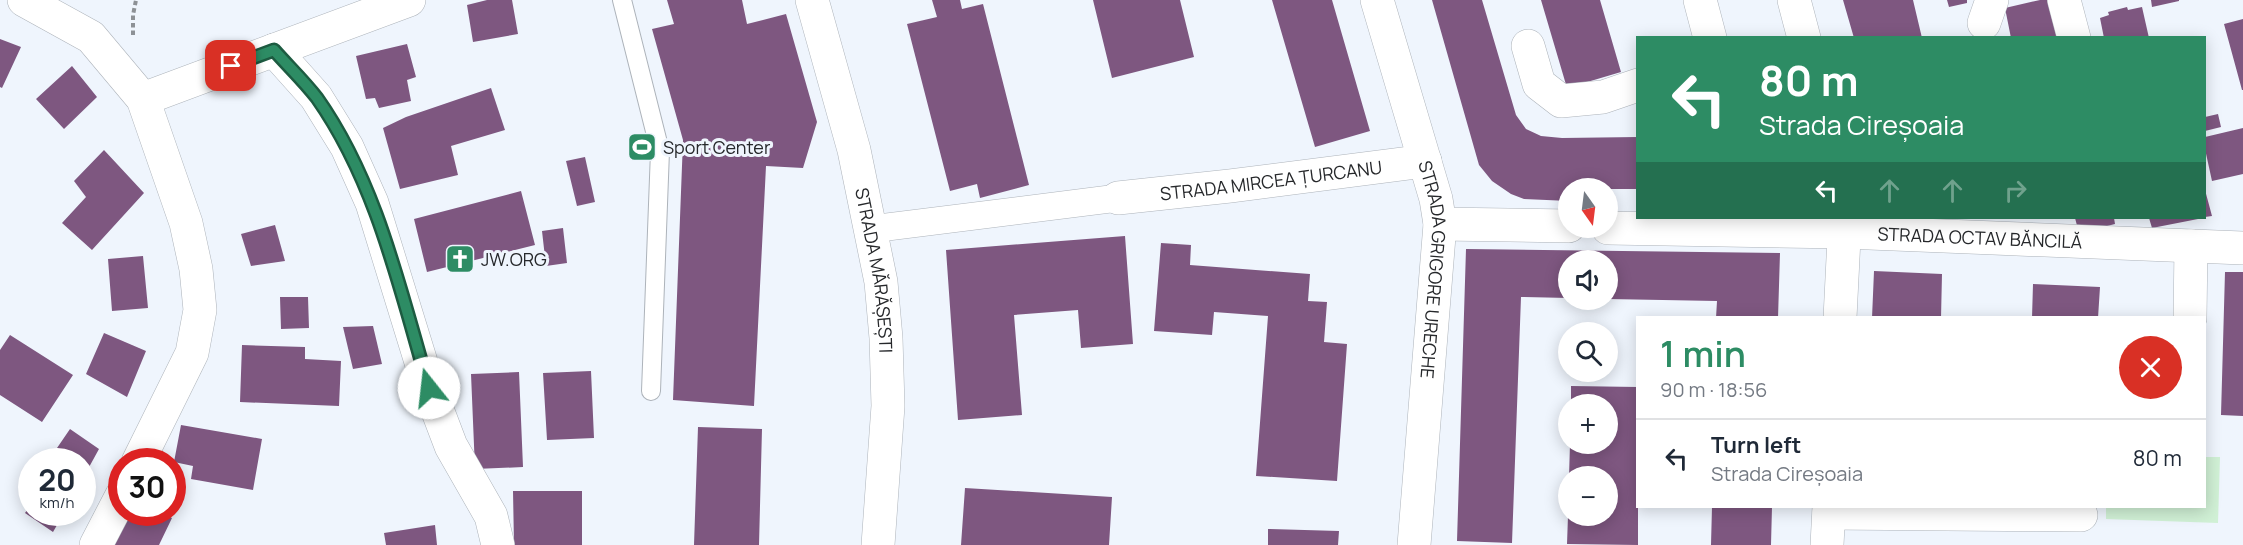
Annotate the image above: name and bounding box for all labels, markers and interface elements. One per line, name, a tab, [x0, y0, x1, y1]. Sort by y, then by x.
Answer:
pin	[205, 40, 256, 91]
icon: arrive	[214, 49, 247, 82]
text: 80 m	[1759, 51, 1859, 109]
icon: left	[1660, 60, 1738, 138]
text: Strada Cireșoaia	[1759, 106, 1964, 143]
sports icon: Sport Center	[626, 131, 658, 163]
place label: Sport Center	[663, 135, 771, 159]
street label: STRADA MIRCEA ȚURCANU	[1159, 155, 1383, 205]
street label: STRADA GRIGORE URECHE	[1413, 158, 1452, 380]
icon: left	[1810, 174, 1843, 207]
icon: ahead	[1873, 174, 1906, 207]
icon: ahead	[1936, 174, 1969, 207]
icon: right	[1999, 174, 2032, 207]
north arrow	[1558, 178, 1618, 238]
map controls	[1558, 178, 1618, 526]
street label: STRADA MĂRĂȘEȘTI	[850, 185, 898, 353]
street label: STRADA OCTAV BĂNCILĂ	[1877, 221, 2083, 254]
church icon: JW.ORG	[444, 243, 476, 275]
place label: JW.ORG	[481, 247, 547, 271]
button: sound	[1558, 250, 1618, 310]
button: search	[1558, 322, 1618, 382]
text: 1 min	[1660, 329, 1746, 378]
button: close	[2119, 336, 2182, 399]
position arrow	[397, 356, 461, 420]
text: 90 m · 18:56	[1660, 376, 1767, 403]
button: +	[1558, 394, 1618, 454]
text: Turn left	[1711, 430, 1801, 460]
icon: left	[1660, 442, 1693, 475]
text: 80 m	[2133, 443, 2182, 473]
speed limit sign: 30	[108, 448, 186, 526]
text: 20	[38, 459, 76, 500]
text: Strada Cireșoaia	[1711, 460, 1863, 487]
button: −	[1558, 466, 1618, 526]
text: km/h	[40, 492, 74, 513]

